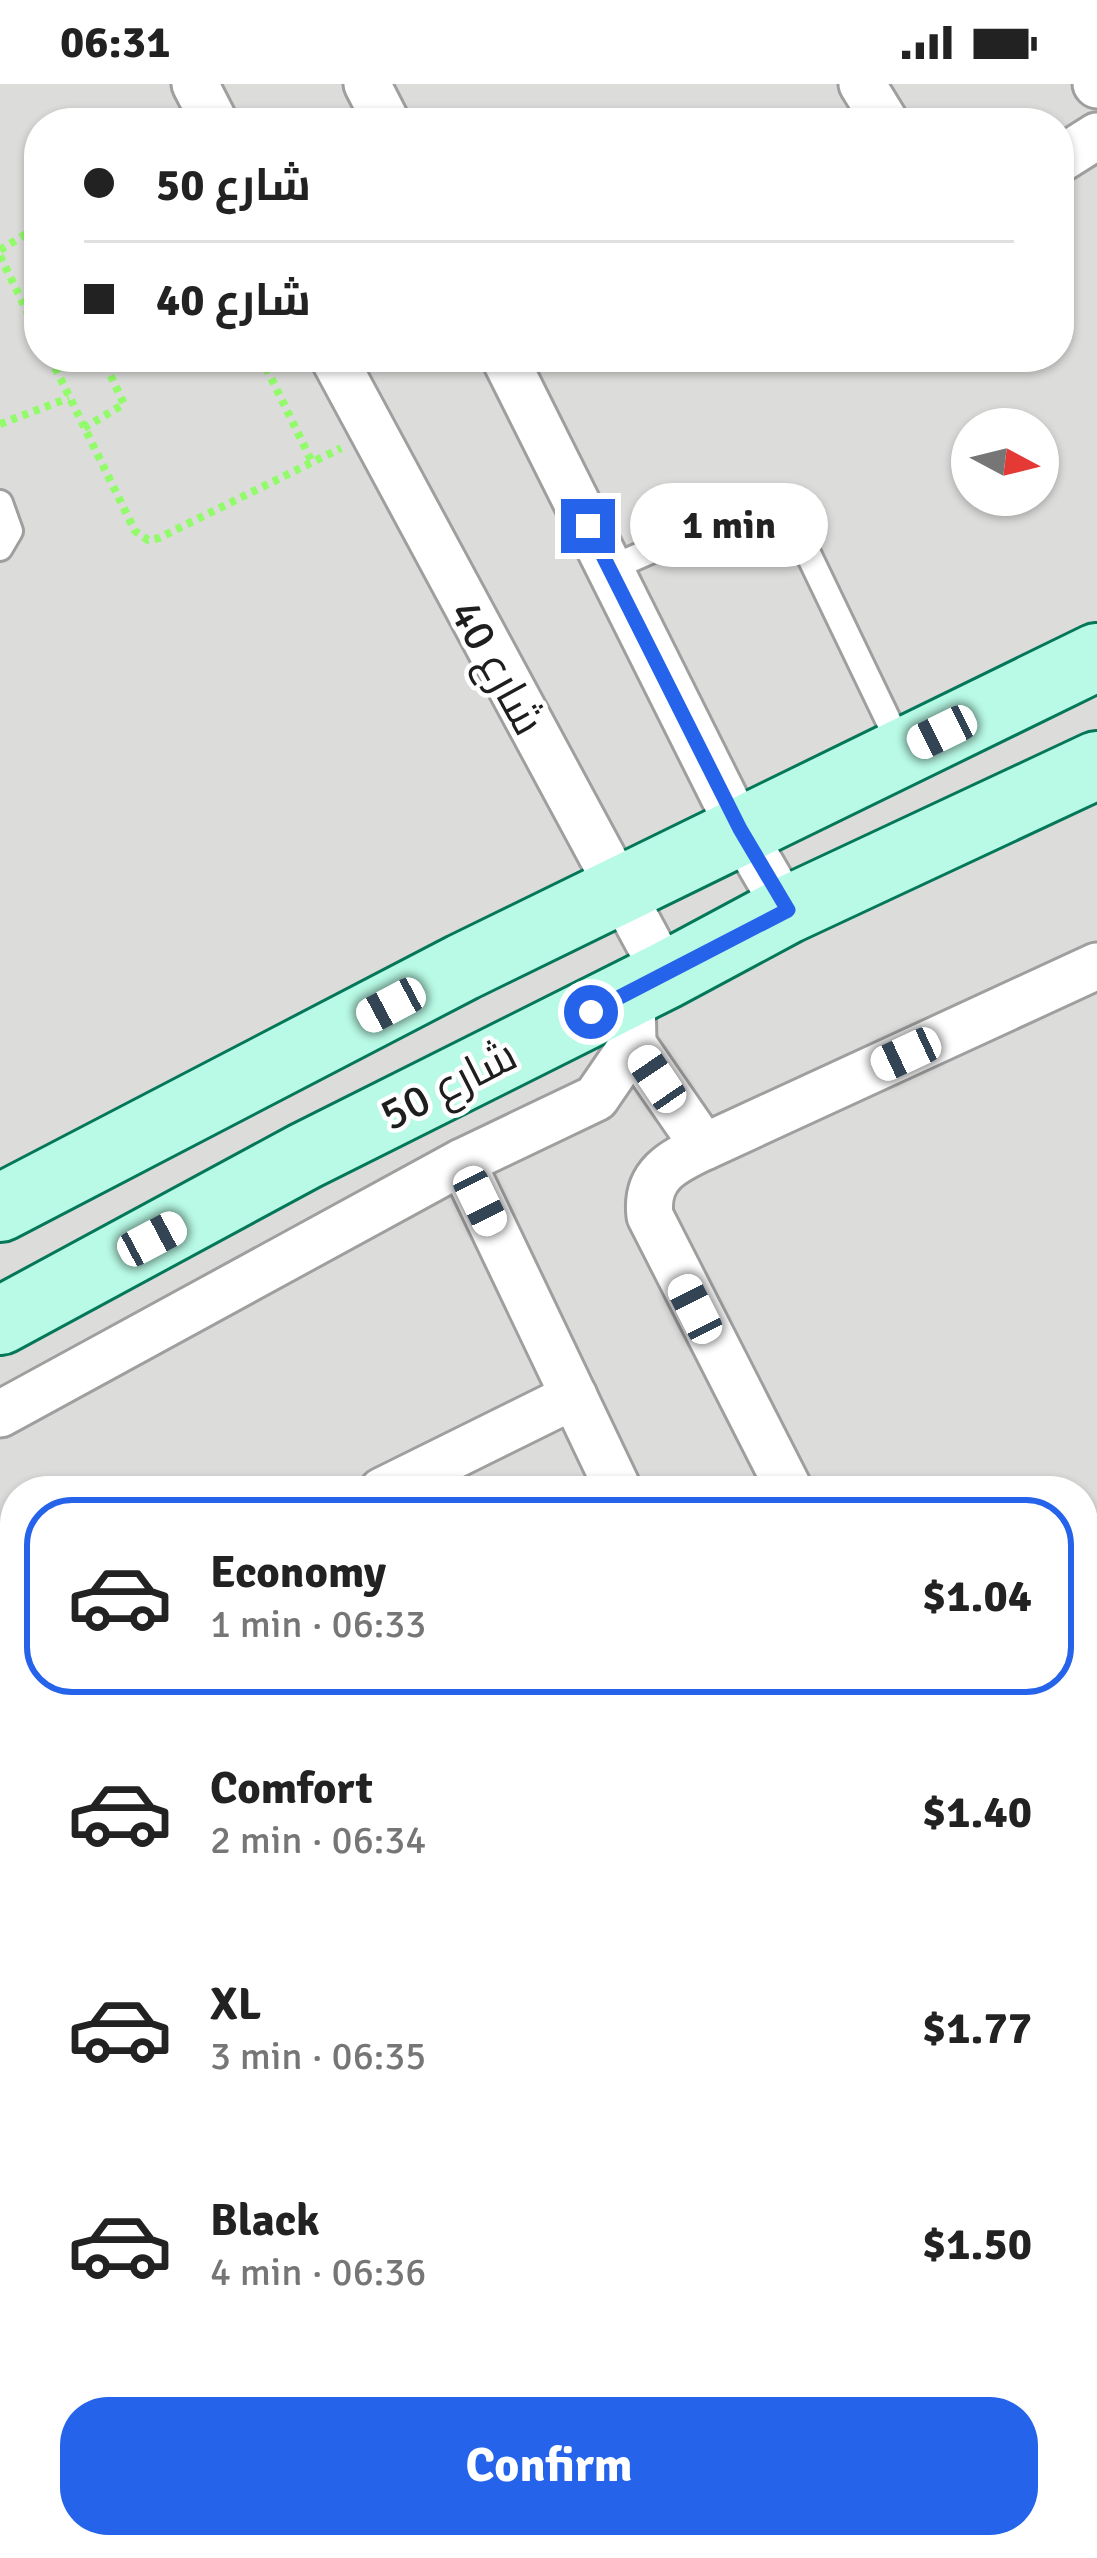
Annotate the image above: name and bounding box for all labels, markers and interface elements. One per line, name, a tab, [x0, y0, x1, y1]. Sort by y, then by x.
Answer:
text: 06:31	[60, 15, 170, 70]
text: شارع 50	[156, 158, 311, 213]
text: شارع 40	[156, 273, 311, 328]
north arrow	[951, 408, 1059, 516]
map controls	[951, 408, 1059, 516]
callout: 1 min	[630, 484, 828, 568]
route end	[561, 499, 615, 553]
text: 1 min	[682, 501, 776, 549]
street label: شارع 40	[436, 591, 556, 746]
car	[902, 700, 982, 764]
car	[351, 972, 431, 1038]
route start	[564, 985, 618, 1039]
car	[866, 1022, 946, 1086]
street label: شارع 50	[371, 1028, 527, 1145]
car	[622, 1039, 692, 1119]
car	[448, 1161, 512, 1241]
car	[112, 1206, 192, 1272]
car	[663, 1269, 727, 1349]
icon: car	[66, 1542, 174, 1650]
text: Economy	[210, 1545, 386, 1600]
text: $1.04	[922, 1569, 1032, 1624]
text: 1 min · 06:33	[210, 1600, 426, 1648]
icon: car	[66, 1758, 174, 1866]
text: Comfort	[210, 1761, 373, 1816]
text: $1.40	[922, 1785, 1032, 1840]
text: 2 min · 06:34	[210, 1816, 426, 1864]
icon: car	[66, 1974, 174, 2082]
text: XL	[210, 1977, 261, 2032]
text: $1.77	[922, 2001, 1032, 2056]
text: 3 min · 06:35	[210, 2032, 426, 2080]
icon: car	[66, 2190, 174, 2298]
text: Black	[210, 2193, 320, 2248]
text: $1.50	[922, 2217, 1032, 2272]
text: 4 min · 06:36	[210, 2248, 426, 2296]
button: Confirm	[60, 2397, 1038, 2535]

